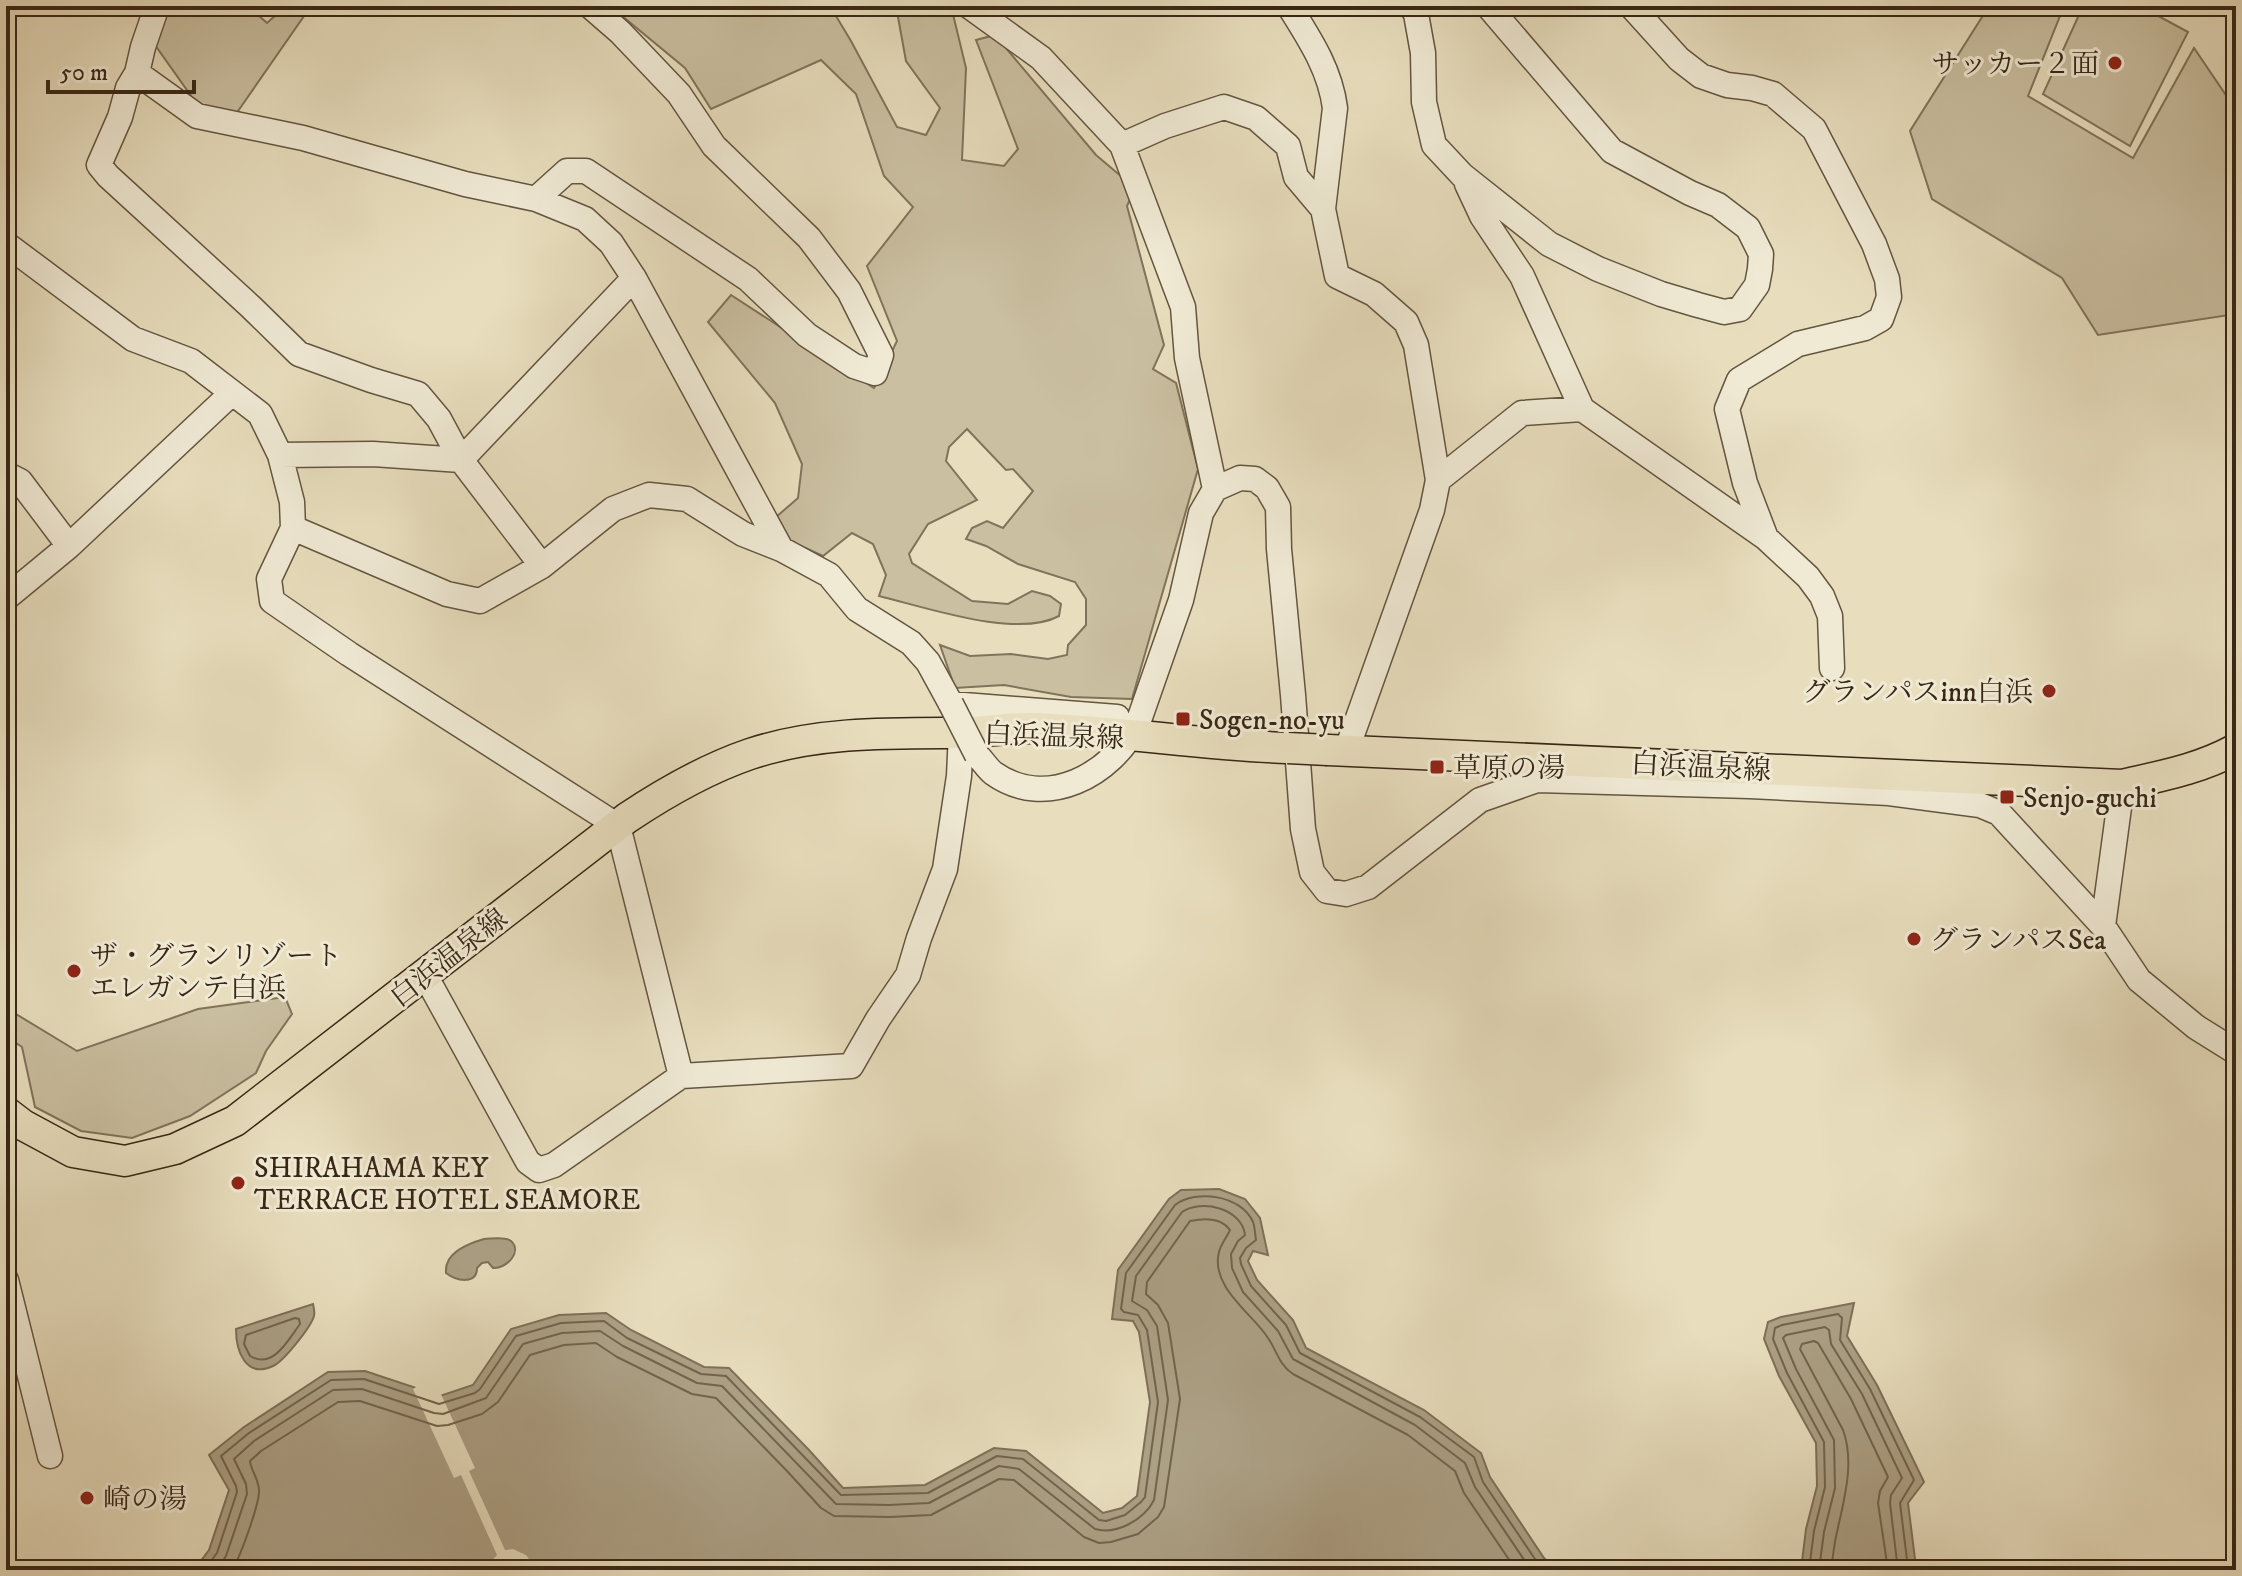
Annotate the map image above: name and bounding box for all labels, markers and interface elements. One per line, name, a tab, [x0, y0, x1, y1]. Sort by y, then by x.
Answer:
scale bar	[48, 44, 194, 94]
place label: サッカー２面	[1932, 47, 2099, 82]
marker: サッカー２面	[2106, 54, 2124, 72]
text: 50 m	[60, 58, 108, 88]
place label: グランパスinn白浜	[1802, 675, 2033, 710]
marker: グランパスinn白浜	[2040, 682, 2058, 700]
place label: Sogen-no-yu	[1199, 703, 1345, 738]
marker: Sogen-no-yu	[1174, 710, 1192, 728]
street label: 白浜温泉線	[983, 717, 1125, 756]
street label: 白浜温泉線	[1630, 746, 1772, 789]
place label: 草原の湯	[1453, 751, 1565, 786]
marker: 草原の湯	[1428, 758, 1446, 776]
place label: Senjo-guchi	[2023, 781, 2157, 816]
marker: Senjo-guchi	[1998, 788, 2016, 806]
street label: 白浜温泉線	[383, 901, 515, 1015]
place label: グランパスSea	[1930, 923, 2106, 958]
marker: グランパスSea	[1905, 930, 1923, 948]
place label: ザ・グランリゾート エレガンテ白浜	[90, 939, 342, 1006]
marker: ザ・グランリゾート エレガンテ白浜	[65, 962, 83, 980]
place label: SHIRAHAMA KEY TERRACE HOTEL SEAMORE	[254, 1151, 640, 1218]
marker: SHIRAHAMA KEY TERRACE HOTEL SEAMORE	[229, 1174, 247, 1192]
place label: 崎の湯	[103, 1482, 187, 1517]
marker: 崎の湯	[78, 1489, 96, 1507]

